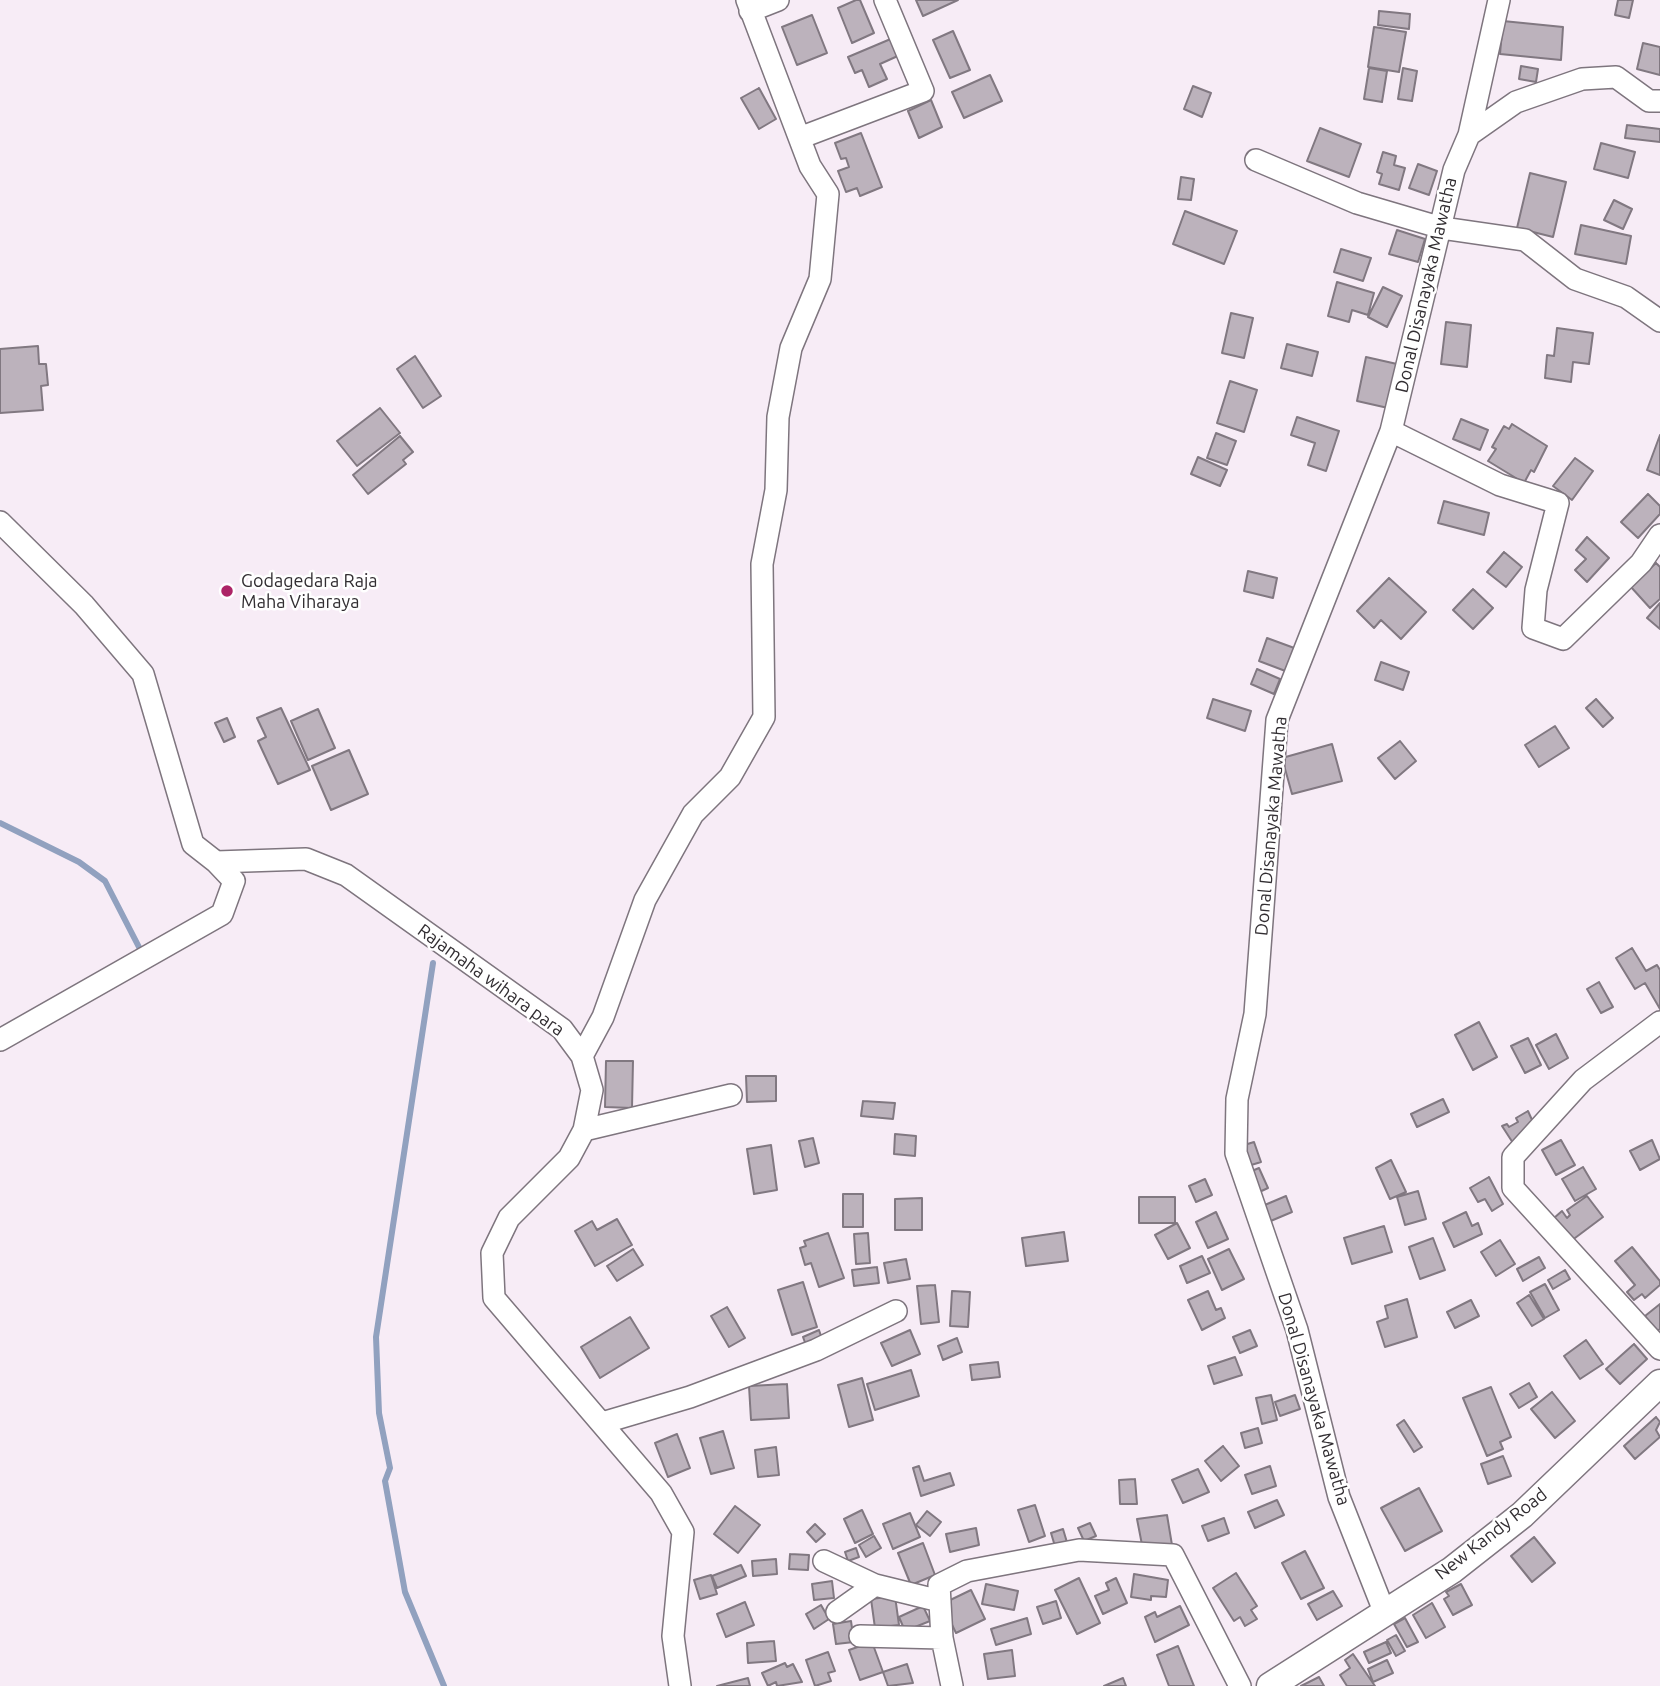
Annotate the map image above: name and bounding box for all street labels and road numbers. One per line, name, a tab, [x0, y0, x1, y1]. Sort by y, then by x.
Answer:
street label: Donal Disanayaka Mawatha	[1391, 175, 1461, 395]
street label: Donal Disanayaka Mawatha	[1251, 715, 1291, 937]
street label: Rajamaha wihara para	[413, 919, 569, 1041]
street label: Donal Disanayaka Mawatha	[1273, 1290, 1355, 1508]
street label: New Kandy Road	[1431, 1484, 1551, 1584]

